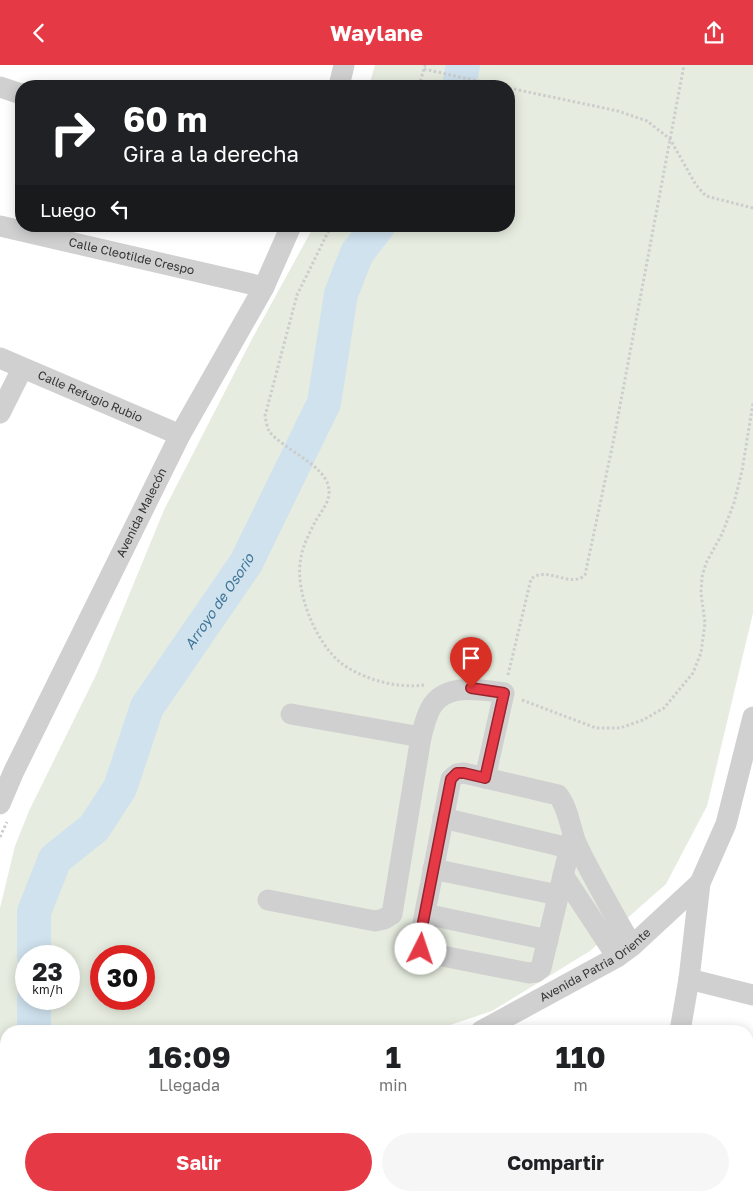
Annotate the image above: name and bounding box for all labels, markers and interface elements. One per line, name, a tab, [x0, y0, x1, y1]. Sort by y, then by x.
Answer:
icon: back	[25, 19, 53, 47]
text: Waylane	[330, 19, 423, 46]
icon: share	[700, 19, 728, 47]
text: 60 m	[123, 98, 207, 140]
icon: right	[40, 100, 105, 165]
text: Gira a la derecha	[123, 140, 299, 167]
icon: left	[106, 195, 134, 223]
text: Luego	[40, 198, 96, 221]
street label: Calle Cleotilde Crespo	[67, 234, 196, 278]
street label: Calle Refugio Rubio	[35, 367, 145, 425]
street label: Avenida Malecón	[113, 465, 170, 559]
water label: Arroyo de Osorio	[180, 549, 258, 652]
pin	[450, 637, 492, 688]
icon: arrive	[457, 644, 485, 672]
position arrow	[394, 922, 446, 974]
street label: Avenida Patria Oriente	[537, 925, 653, 1005]
speed limit sign: 30	[90, 945, 155, 1010]
text: 23	[32, 956, 63, 987]
text: km/h	[32, 982, 63, 997]
text: 16:09	[148, 1039, 231, 1075]
text: 1	[385, 1039, 401, 1075]
text: 110	[555, 1039, 606, 1075]
text: Llegada	[159, 1075, 220, 1095]
text: min	[379, 1075, 407, 1095]
text: m	[574, 1075, 588, 1095]
button: Salir	[25, 1133, 372, 1191]
button: Compartir	[382, 1133, 729, 1191]

